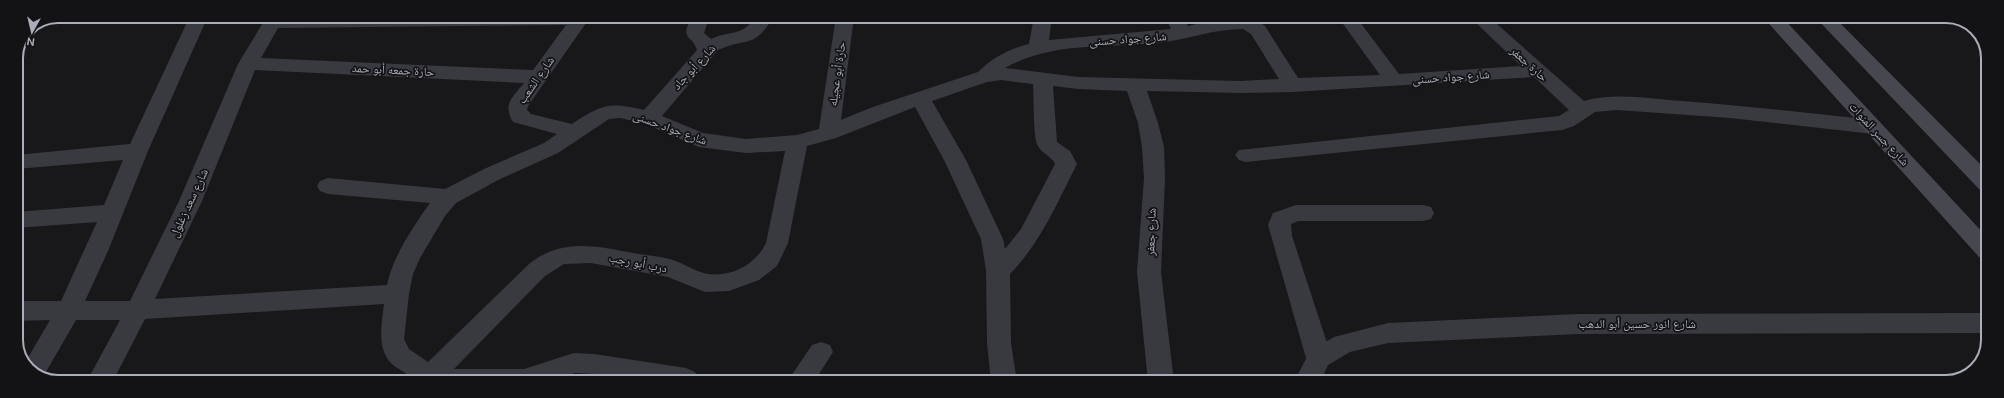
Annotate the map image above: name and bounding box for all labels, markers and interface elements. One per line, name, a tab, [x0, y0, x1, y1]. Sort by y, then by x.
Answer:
north arrow	[12, 12, 52, 52]
street label: شارع جواد حسنى	[1089, 28, 1167, 50]
text: N	[26, 34, 36, 49]
street label: حارة أبو عجيله	[825, 40, 850, 107]
street label: شارع أبو جاد	[669, 41, 719, 93]
street label: حارة جعفر	[1506, 42, 1552, 85]
street label: شارع الشعب	[514, 53, 558, 107]
street label: حارة جمعه أبو حمد	[351, 60, 435, 80]
street label: شارع جواد حسنى	[1412, 66, 1490, 88]
street label: شارع جسر المنوات	[1845, 99, 1913, 169]
street label: شارع جواد حسنى	[631, 107, 709, 149]
street label: شارع سعد زغلول	[166, 166, 212, 240]
street label: شارع جعفر	[1142, 208, 1160, 257]
street label: درب أبو رجب	[607, 250, 669, 276]
street label: شارع انور حسين أبو الدهب	[1578, 316, 1696, 332]

